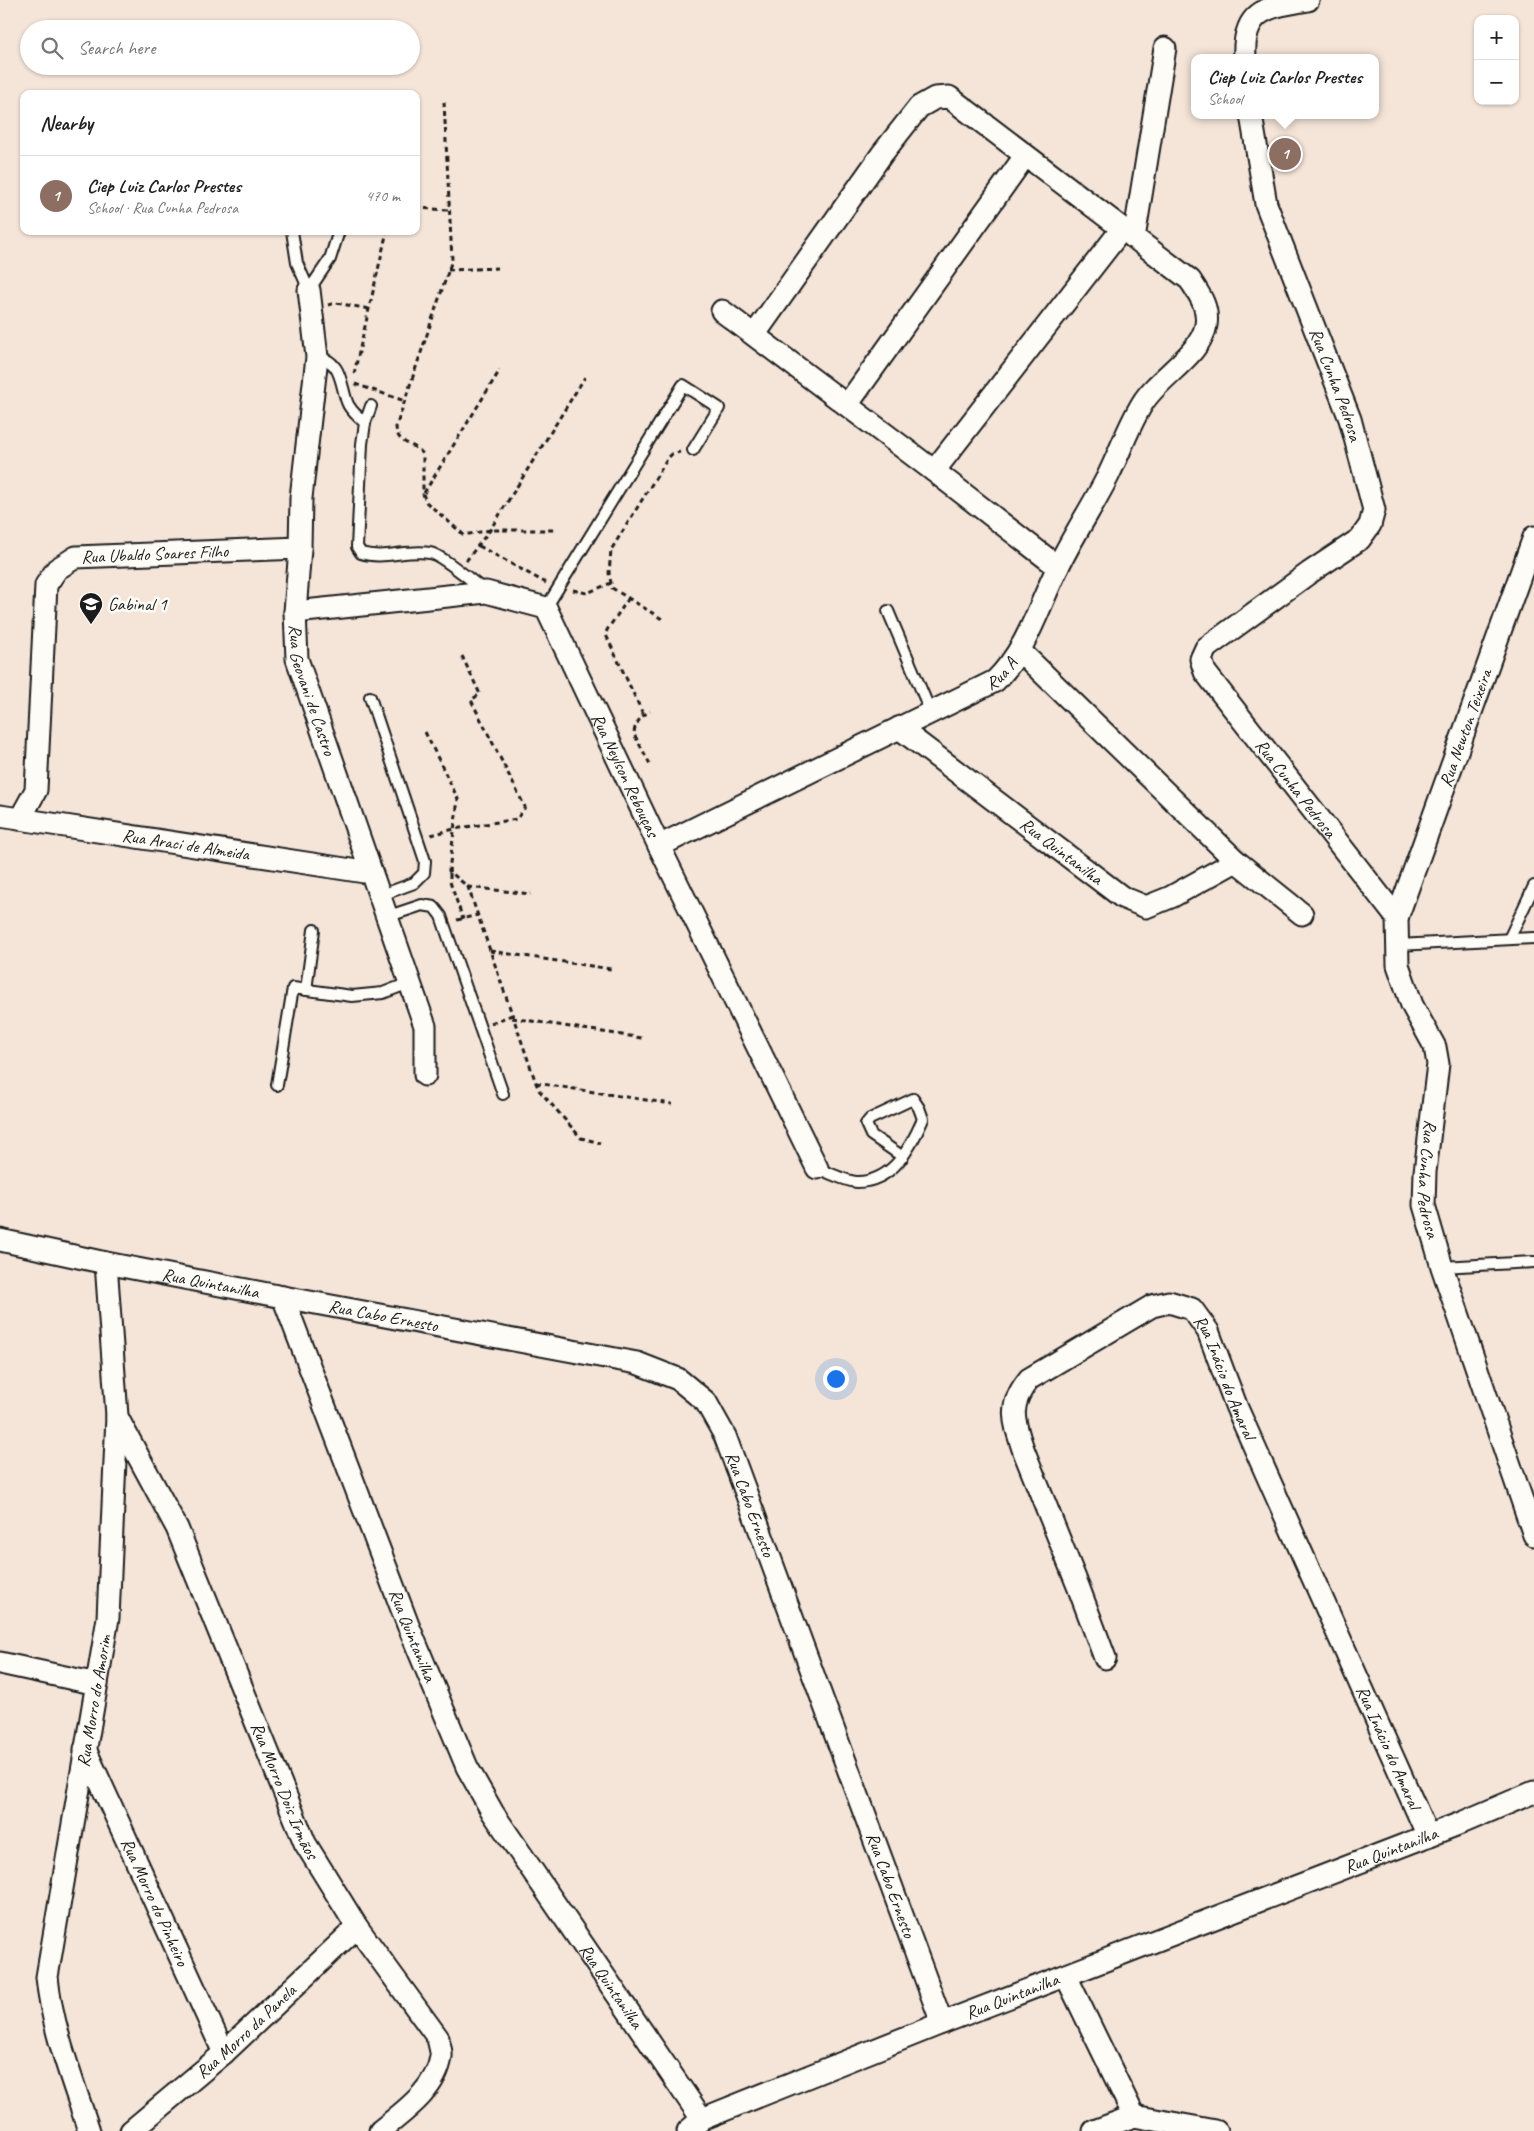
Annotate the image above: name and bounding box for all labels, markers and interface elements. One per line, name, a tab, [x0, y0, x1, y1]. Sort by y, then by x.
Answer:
map controls	[1474, 15, 1519, 105]
button: +	[1474, 15, 1519, 60]
search box	[20, 20, 420, 75]
icon: search	[38, 34, 66, 62]
text: Search here	[78, 36, 155, 60]
popup	[1191, 54, 1379, 119]
button: −	[1474, 60, 1519, 105]
text: Ciep Luiz Carlos Prestes	[1208, 65, 1362, 89]
text: School	[1208, 89, 1242, 109]
text: Nearby	[40, 110, 93, 136]
pin: 1	[1269, 135, 1301, 173]
text: Ciep Luiz Carlos Prestes	[87, 174, 241, 198]
text: 1	[52, 186, 60, 206]
text: 470 m	[366, 186, 400, 206]
text: School · Rua Cunha Pedrosa	[87, 198, 238, 218]
street label: Rua Cunha Pedrosa	[1305, 325, 1367, 445]
street label: Rua Ubaldo Soares Filho	[81, 540, 230, 568]
school or university icon: Gabinal 1	[78, 591, 104, 625]
place label: Gabinal 1	[108, 593, 168, 615]
street label: Rua Geovani de Castro	[285, 624, 341, 760]
street label: Rua A	[982, 652, 1022, 695]
street label: Rua Newton Teixeira	[1434, 665, 1497, 790]
street label: Rua Neylson Rebouças	[587, 710, 665, 842]
street label: Rua Cunha Pedrosa	[1250, 735, 1342, 843]
street label: Rua Quintanilha	[1016, 813, 1108, 890]
street label: Rua Araci de Almeida	[121, 824, 253, 865]
street label: Rua Cunha Pedrosa	[1413, 1119, 1444, 1242]
street label: Rua Quintanilha	[160, 1263, 262, 1303]
street label: Rua Cabo Ernesto	[327, 1295, 441, 1337]
street label: Rua Inácio do Amaral	[1189, 1310, 1262, 1445]
your location	[823, 1366, 849, 1392]
street label: Rua Cabo Ernesto	[721, 1449, 780, 1561]
street label: Rua Quintanilha	[384, 1586, 442, 1686]
street label: Rua Morro do Amorim	[72, 1632, 116, 1769]
street label: Rua Inácio do Amaral	[1351, 1682, 1427, 1815]
street label: Rua Morro Dois Irmãos	[246, 1719, 324, 1865]
street label: Rua Quintanilha	[1341, 1822, 1442, 1878]
street label: Rua Cabo Ernesto	[862, 1829, 921, 1942]
street label: Rua Morro do Pinheiro	[116, 1834, 194, 1971]
street label: Rua Quintanilha	[574, 1939, 649, 2034]
street label: Rua Quintanilha	[962, 1968, 1063, 2024]
street label: Rua Morro da Panela	[191, 1979, 302, 2083]

